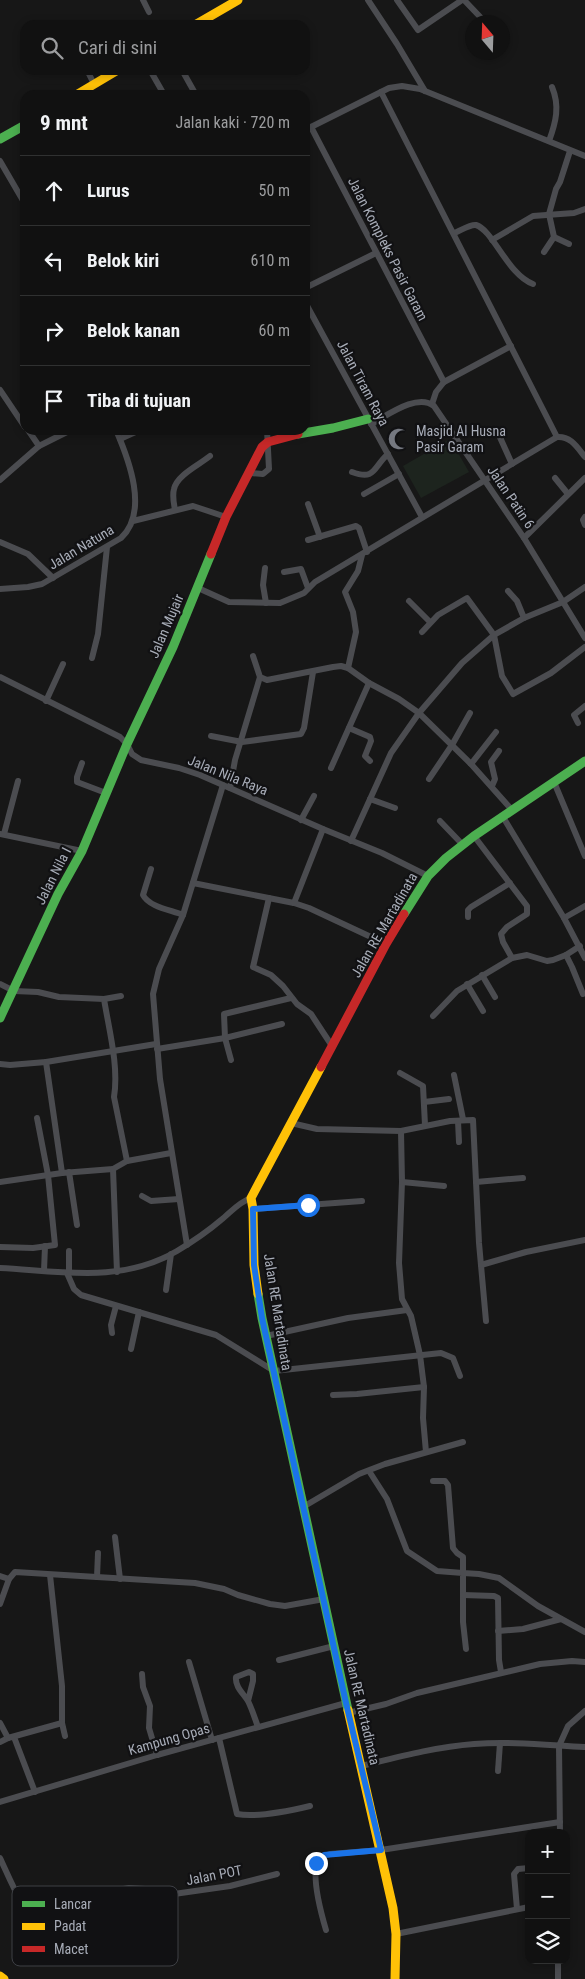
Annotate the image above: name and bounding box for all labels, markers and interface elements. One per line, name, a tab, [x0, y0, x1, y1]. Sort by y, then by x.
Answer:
north arrow	[465, 15, 510, 60]
search box	[20, 20, 310, 75]
icon: search	[38, 34, 66, 62]
text: Cari di sini	[78, 36, 157, 59]
text: 9 mnt	[40, 111, 88, 135]
text: Jalan kaki · 720 m	[175, 113, 290, 132]
street label: Jalan Kompleks Pasir Garam	[345, 175, 431, 323]
icon: ahead	[40, 177, 68, 205]
text: Lurus	[87, 179, 130, 202]
text: 50 m	[258, 181, 290, 200]
icon: left	[40, 247, 68, 275]
text: Belok kiri	[87, 249, 159, 272]
text: 610 m	[251, 251, 290, 270]
icon: right	[40, 317, 68, 345]
text: Belok kanan	[87, 319, 180, 342]
text: 60 m	[258, 321, 290, 340]
street label: Jalan Tiram Raya	[334, 338, 392, 428]
icon: arrive	[40, 387, 68, 415]
text: Tiba di tujuan	[87, 389, 191, 412]
place label: Masjid Al Husna Pasir Garam	[416, 423, 506, 455]
mosque icon: Masjid Al Husna Pasir Garam	[386, 426, 412, 452]
street label: Jalan Patin 6	[484, 463, 538, 531]
street label: Jalan Natuna	[46, 521, 116, 573]
street label: Jalan Mujair	[145, 592, 187, 660]
street label: Jalan Nila Raya	[186, 752, 270, 798]
street label: Jalan Nila I	[32, 845, 74, 907]
street label: Jalan RE Martadinata	[348, 870, 420, 980]
route start	[297, 1194, 320, 1217]
street label: Jalan RE Martadinata	[261, 1252, 295, 1372]
street label: Jalan RE Martadinata	[341, 1648, 383, 1766]
street label: Kampung Opas	[126, 1720, 212, 1758]
map controls	[525, 1829, 570, 1964]
button: +	[525, 1829, 570, 1874]
route end	[305, 1852, 328, 1875]
street label: Jalan POT	[185, 1862, 243, 1888]
button: −	[525, 1874, 570, 1919]
legend	[12, 1886, 178, 1966]
text: Lancar	[54, 1896, 92, 1912]
text: Padat	[54, 1918, 86, 1934]
button: layers	[525, 1919, 570, 1964]
text: Macet	[54, 1941, 88, 1957]

